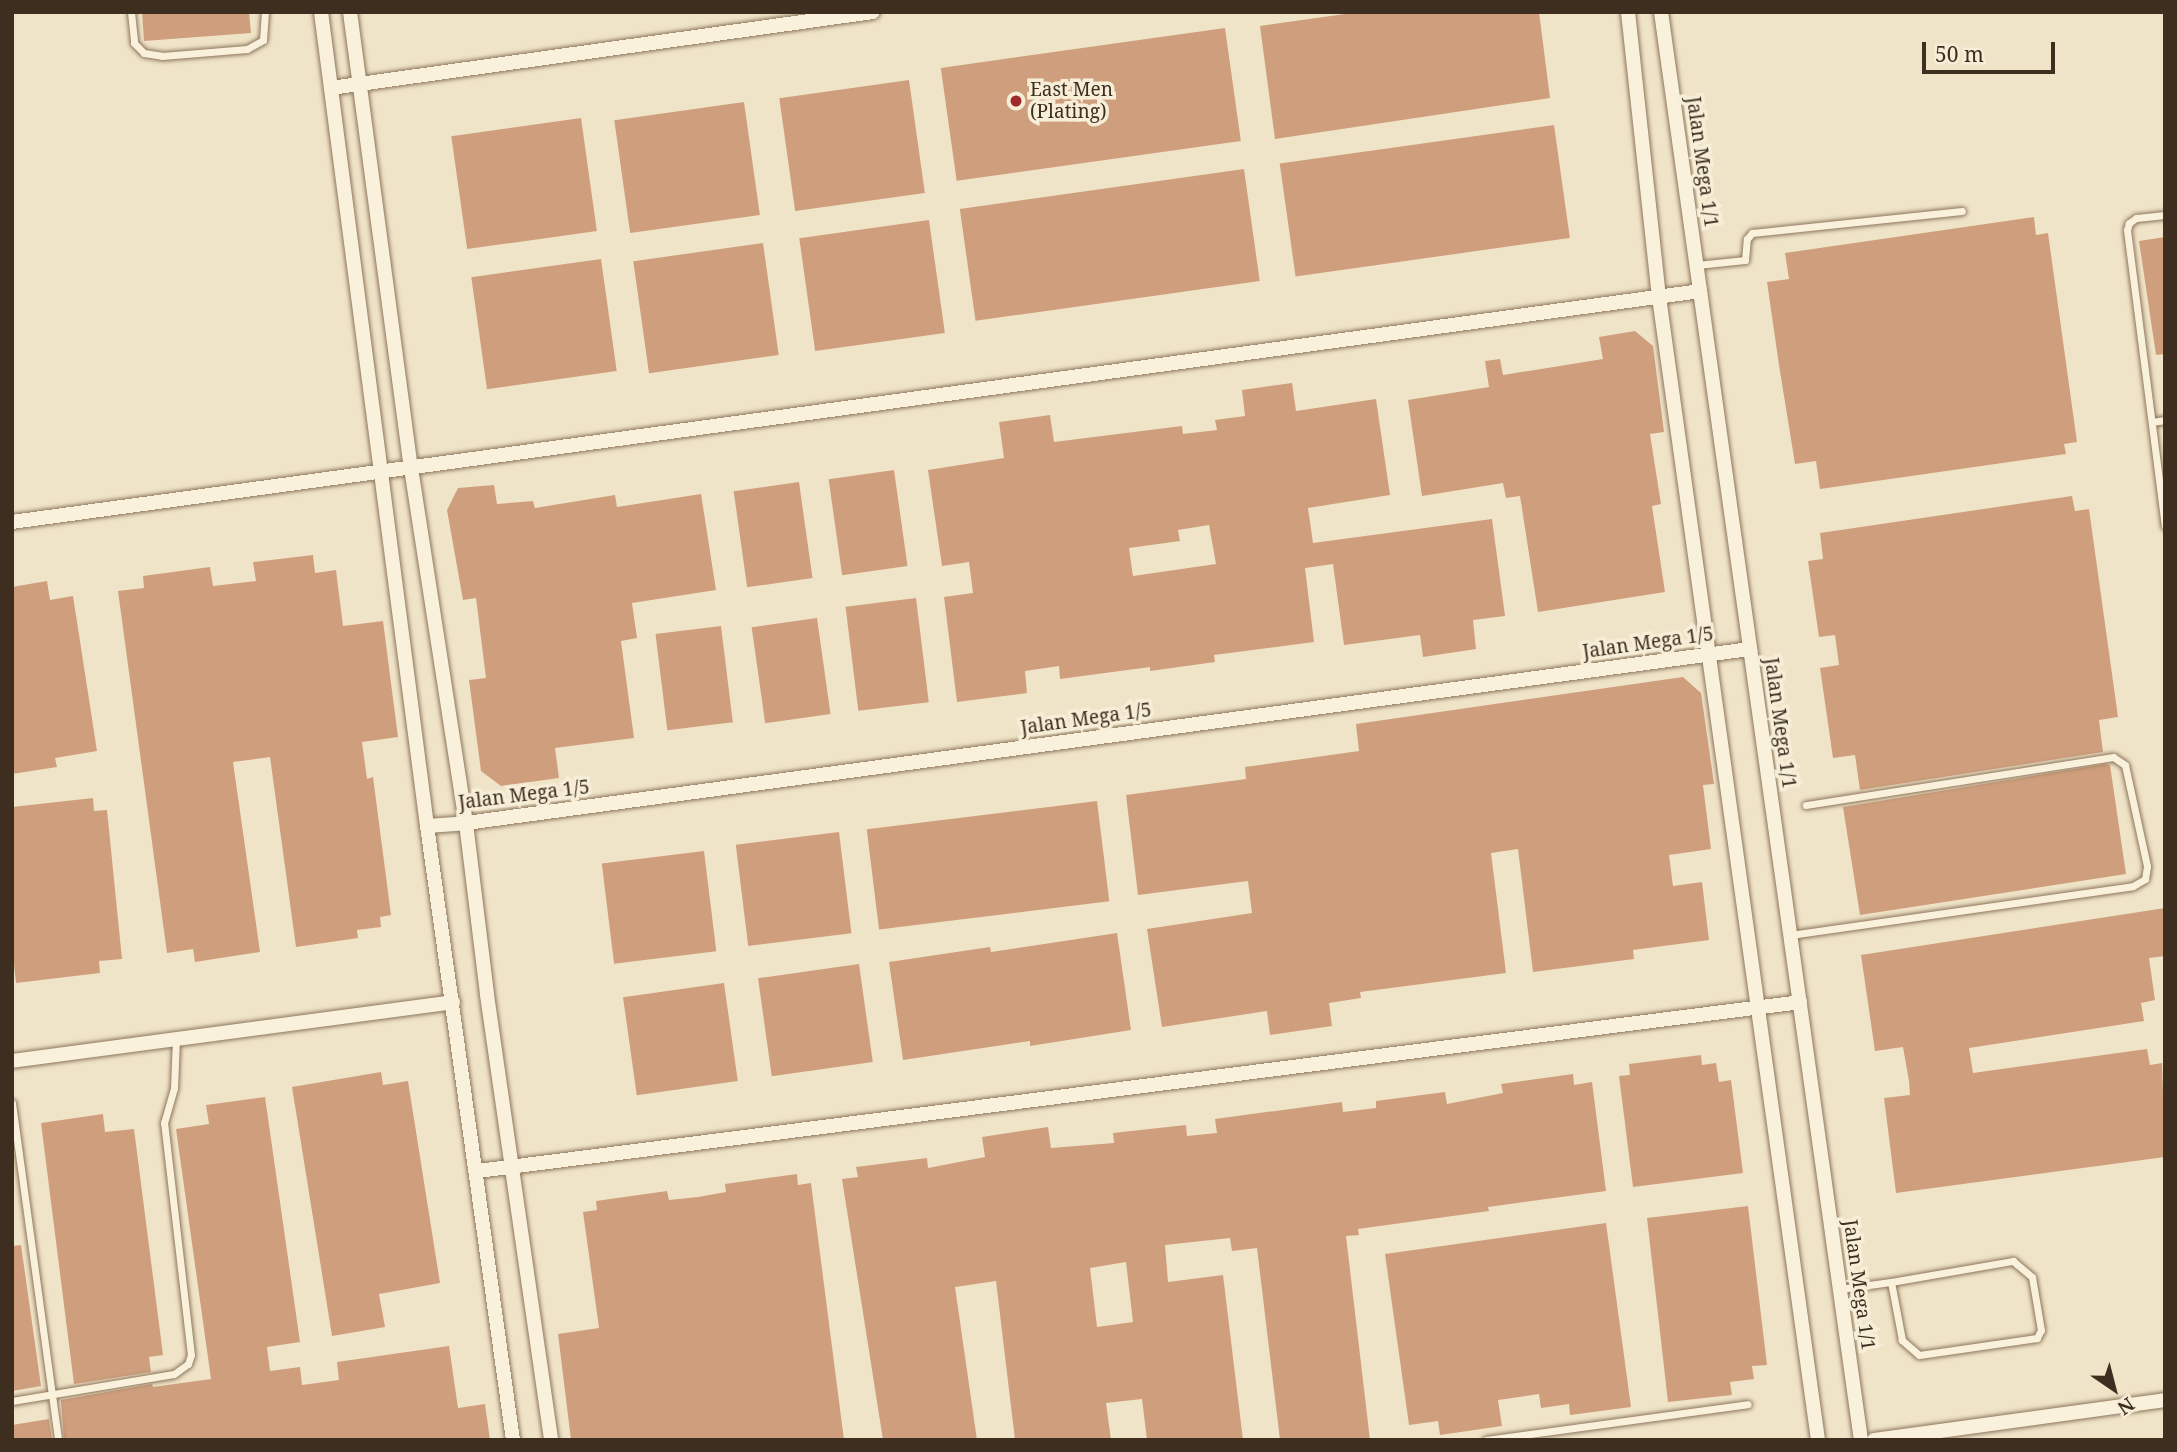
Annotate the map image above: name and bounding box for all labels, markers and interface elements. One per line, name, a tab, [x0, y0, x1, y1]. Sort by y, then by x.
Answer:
scale bar	[1925, 28, 2058, 72]
text: 50 m	[1935, 40, 1984, 68]
place label: East Men (Plating)	[1030, 79, 1113, 123]
marker: East Men (Plating)	[1008, 93, 1024, 109]
street label: Jalan Mega 1/1	[1682, 95, 1722, 229]
street label: Jalan Mega 1/5	[1581, 623, 1715, 663]
street label: Jalan Mega 1/1	[1760, 656, 1800, 790]
street label: Jalan Mega 1/5	[1019, 699, 1153, 739]
street label: Jalan Mega 1/5	[457, 776, 591, 814]
street label: Jalan Mega 1/1	[1839, 1218, 1879, 1352]
north arrow	[2079, 1354, 2149, 1424]
text: N	[2112, 1391, 2140, 1421]

